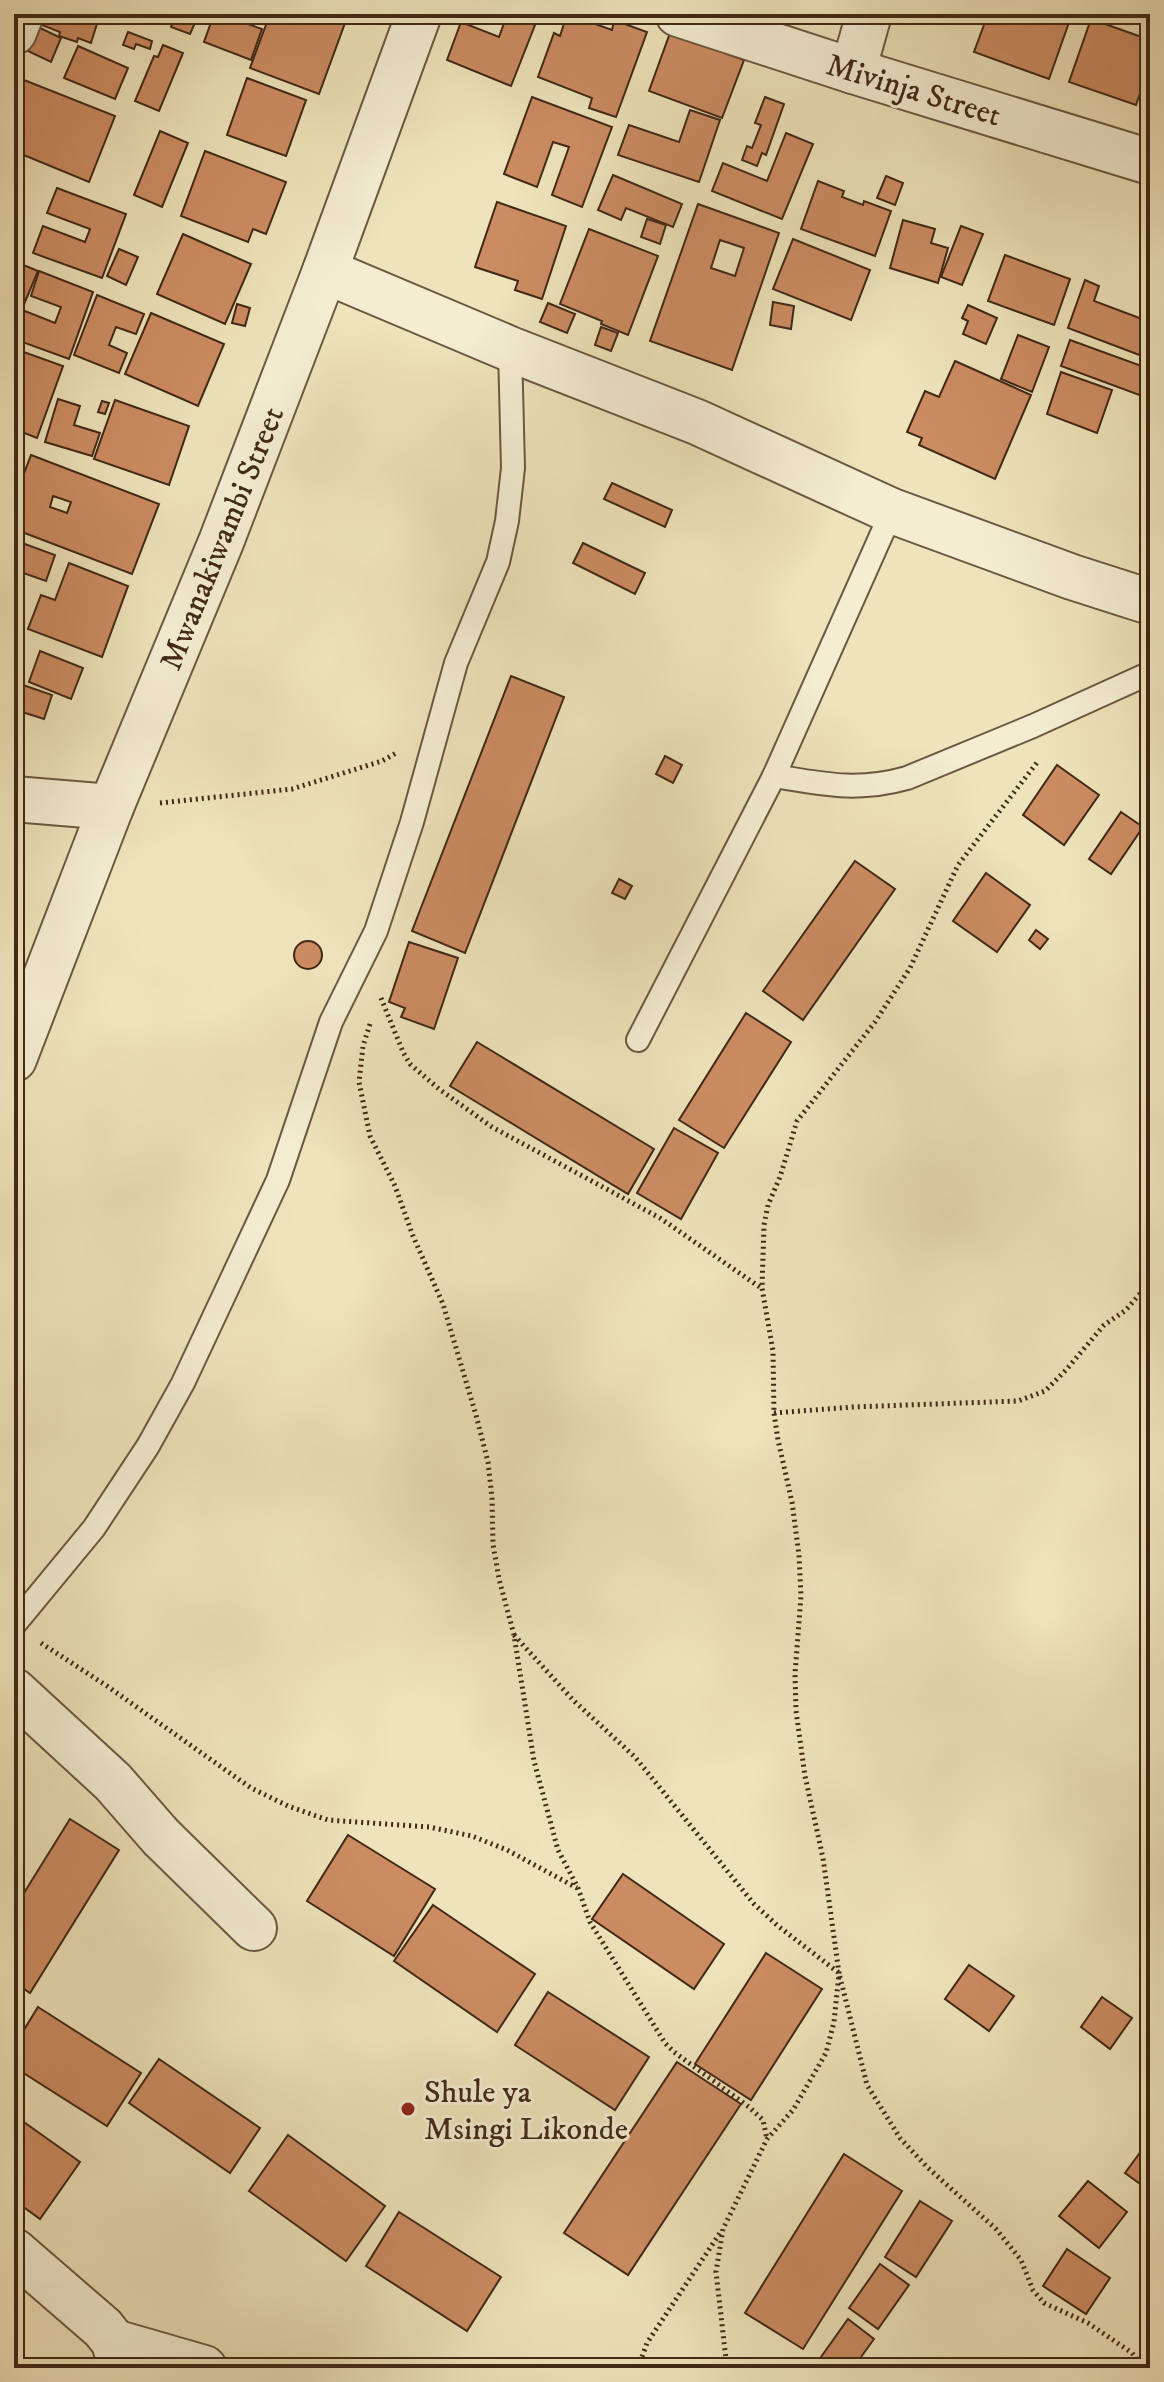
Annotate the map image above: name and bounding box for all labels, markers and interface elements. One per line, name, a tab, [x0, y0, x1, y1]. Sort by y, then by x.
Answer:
street label: Mivinja Street	[821, 45, 1006, 136]
street label: Mwanakiwambi Street	[152, 401, 294, 676]
place label: Shule ya Msingi Likonde	[424, 2073, 628, 2150]
marker: Shule ya Msingi Likonde	[399, 2100, 417, 2118]

